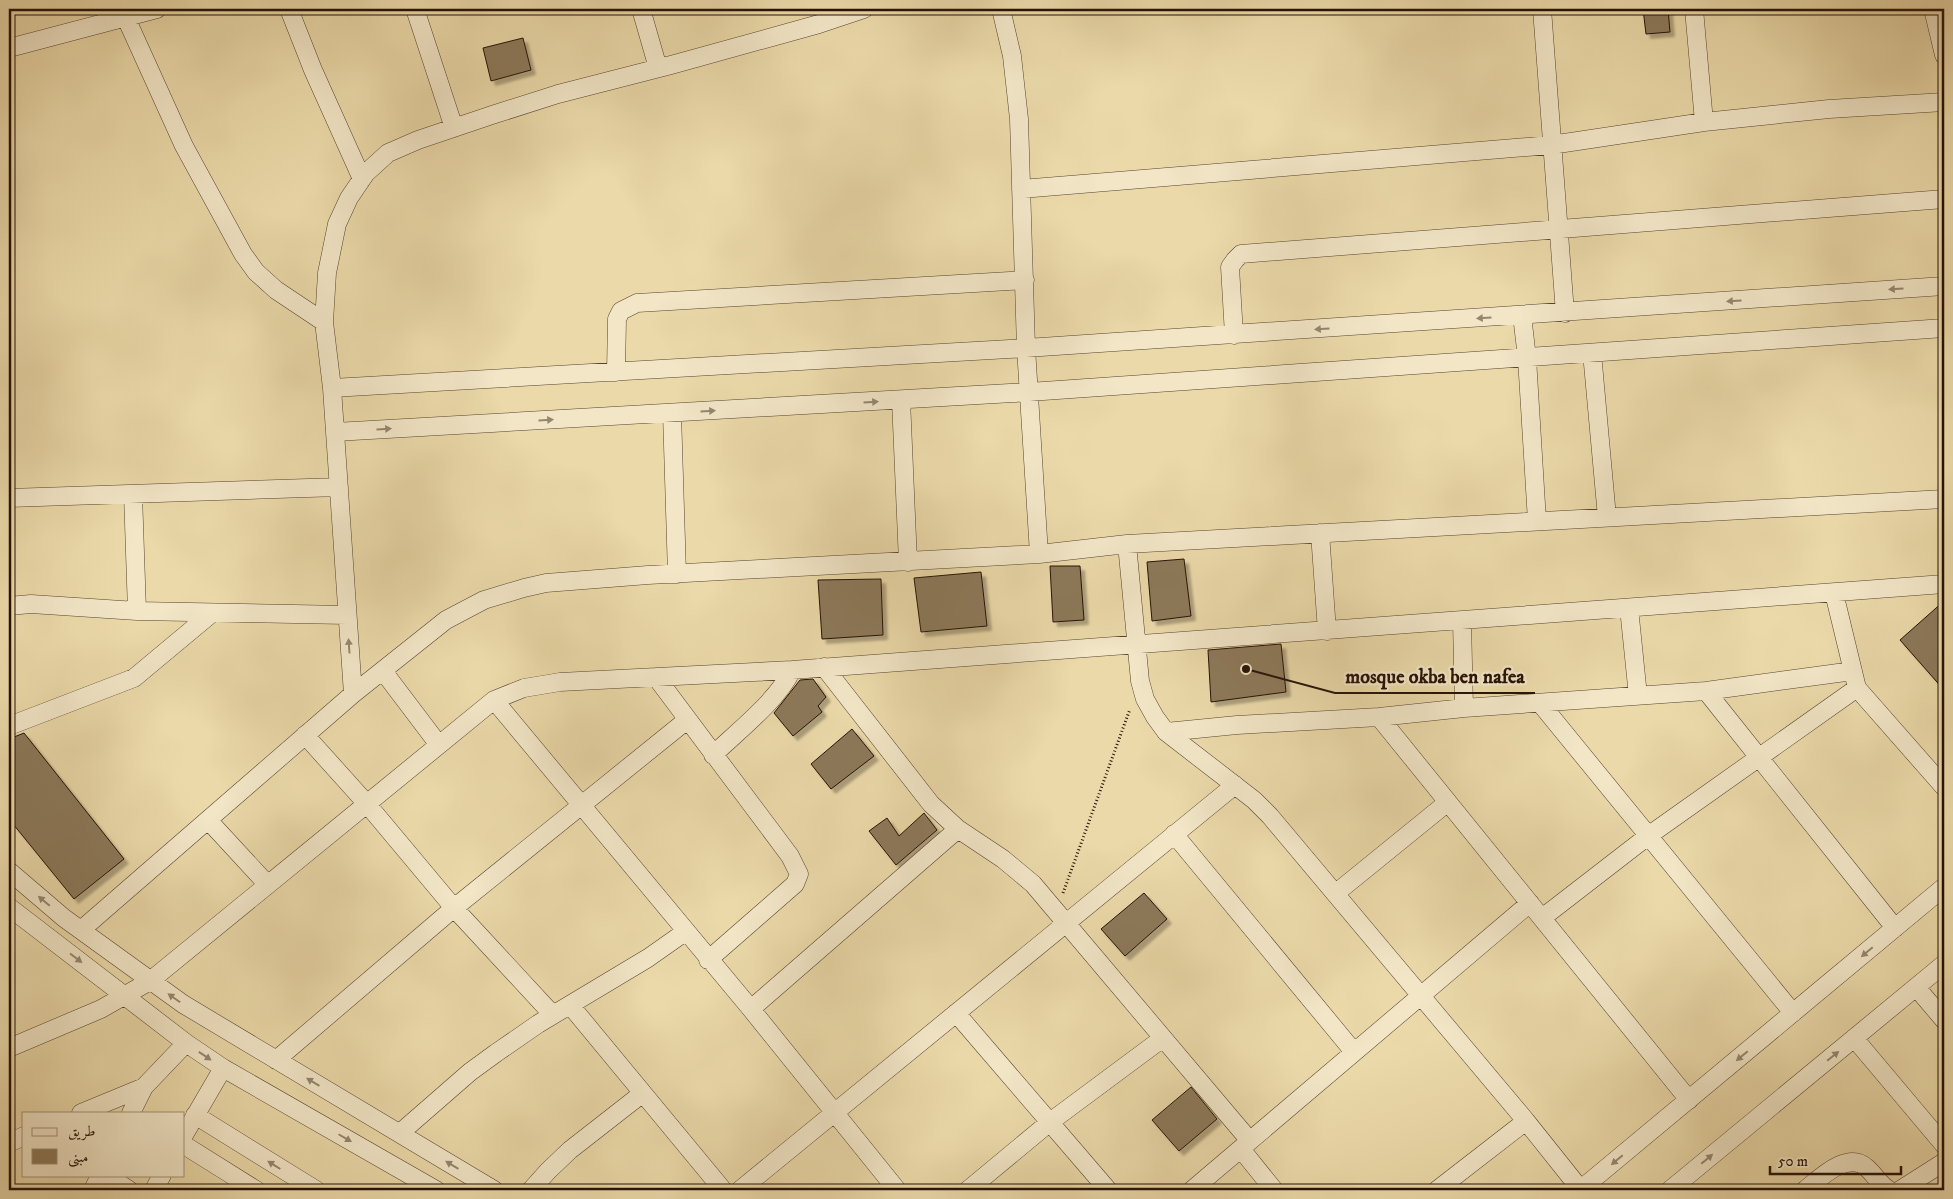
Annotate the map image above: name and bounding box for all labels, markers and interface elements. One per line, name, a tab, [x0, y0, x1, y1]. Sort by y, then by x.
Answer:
one-way arrow	[1887, 286, 1903, 294]
one-way arrow	[1725, 297, 1741, 305]
one-way arrow	[1476, 314, 1492, 322]
one-way arrow	[1314, 325, 1330, 333]
one-way arrow	[863, 397, 879, 405]
one-way arrow	[701, 406, 717, 414]
one-way arrow	[538, 416, 554, 424]
one-way arrow	[376, 425, 392, 433]
one-way arrow	[345, 638, 353, 654]
callout: mosque okba ben nafea	[1335, 658, 1535, 693]
text: mosque okba ben nafea	[1345, 665, 1525, 690]
one-way arrow	[38, 895, 51, 906]
one-way arrow	[1860, 947, 1873, 958]
one-way arrow	[69, 952, 82, 963]
one-way arrow	[167, 993, 181, 1003]
one-way arrow	[1826, 1050, 1839, 1061]
one-way arrow	[198, 1051, 212, 1061]
one-way arrow	[1735, 1051, 1748, 1062]
one-way arrow	[306, 1077, 320, 1086]
legend	[22, 1112, 185, 1176]
text: طريق	[68, 1122, 95, 1141]
one-way arrow	[339, 1133, 352, 1142]
scale bar	[1770, 1144, 1902, 1176]
text: مبنى	[68, 1148, 88, 1168]
text: 50 m	[1778, 1152, 1808, 1171]
one-way arrow	[1701, 1153, 1714, 1164]
one-way arrow	[1610, 1154, 1623, 1165]
one-way arrow	[268, 1160, 281, 1169]
one-way arrow	[446, 1161, 459, 1170]

